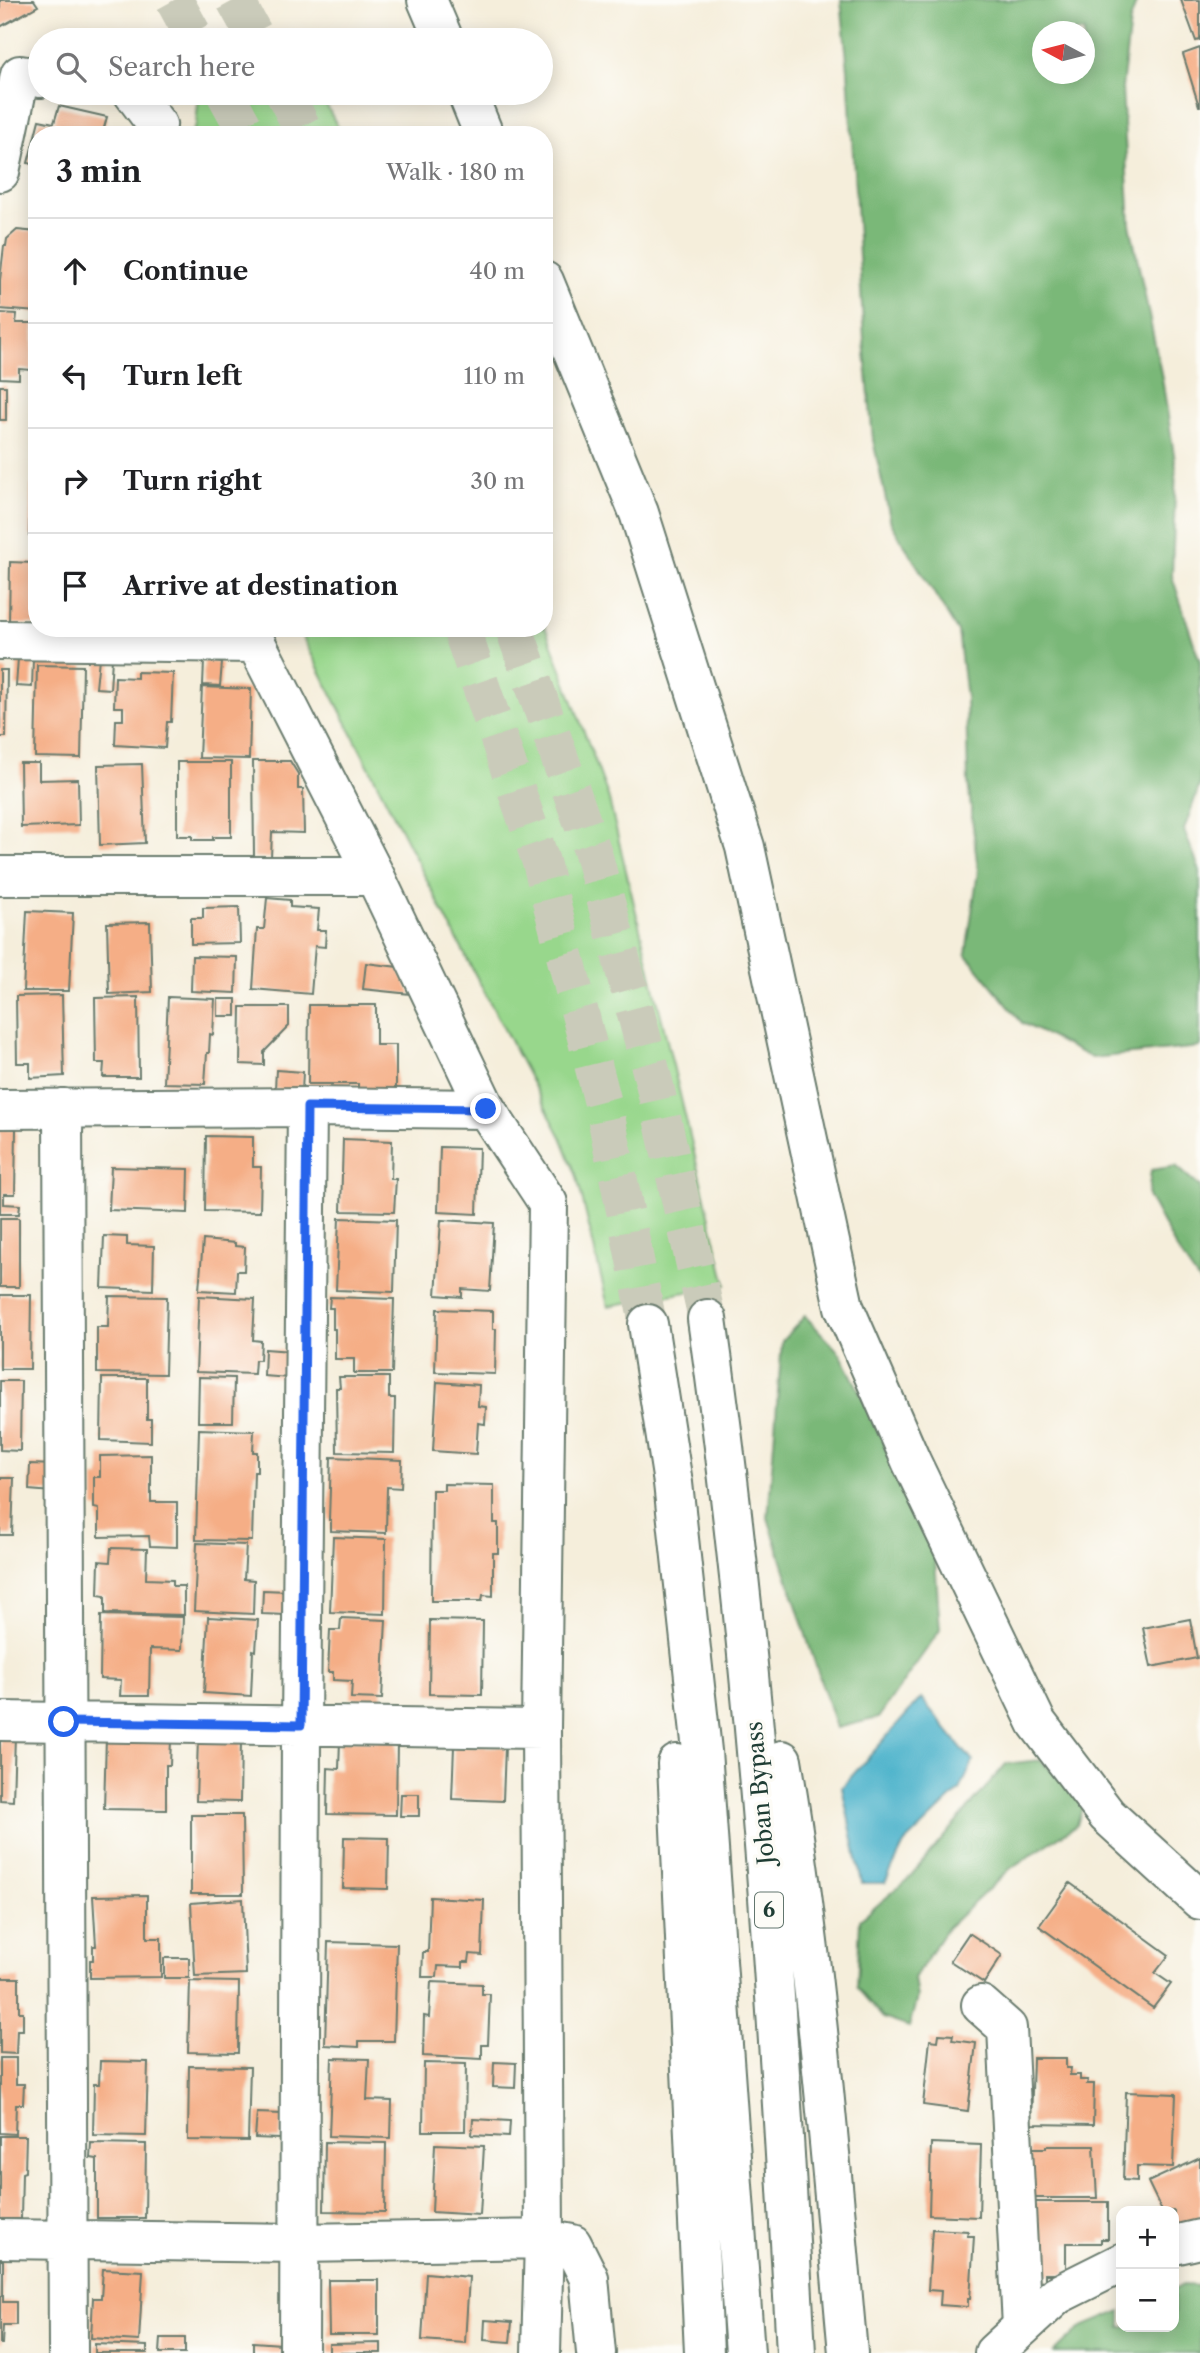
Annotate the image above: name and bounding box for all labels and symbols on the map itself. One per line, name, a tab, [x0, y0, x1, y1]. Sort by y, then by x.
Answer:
north arrow	[1032, 21, 1095, 84]
route end	[470, 1093, 501, 1124]
route start	[48, 1706, 79, 1737]
street label: Joban Bypass	[740, 1720, 780, 1869]
road number: 6	[755, 1892, 783, 1927]

